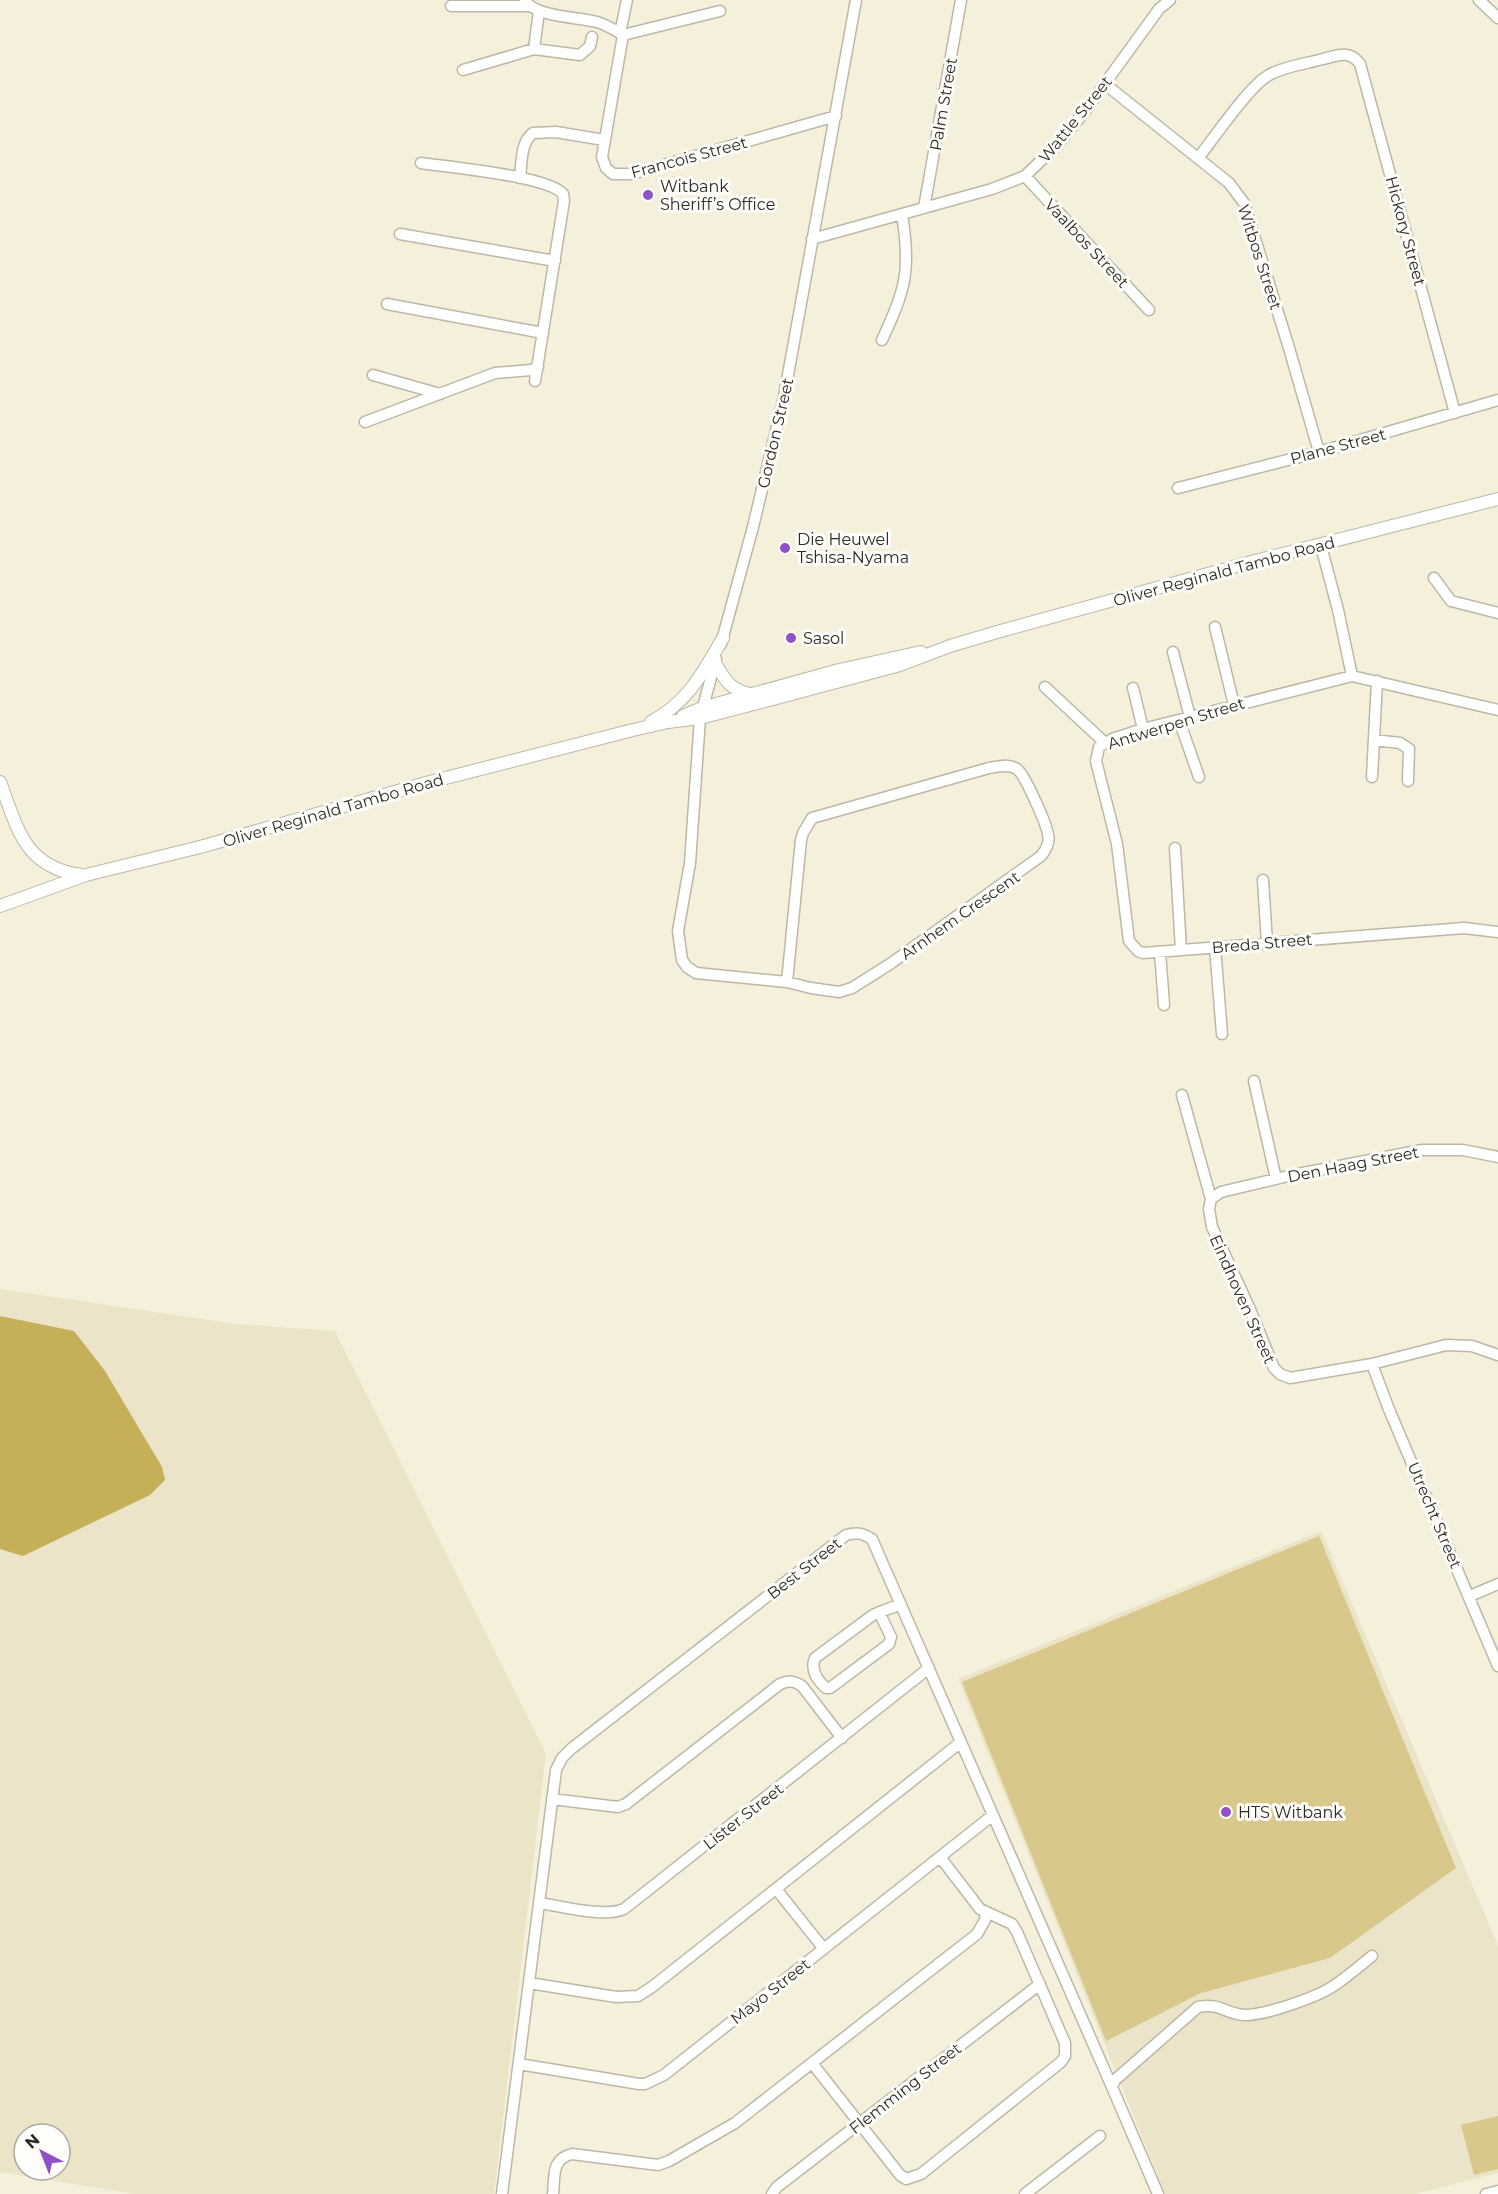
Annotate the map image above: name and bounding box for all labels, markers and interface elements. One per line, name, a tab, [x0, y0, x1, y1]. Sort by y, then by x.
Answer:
street label: Palm Street	[926, 55, 961, 152]
street label: Wattle Street	[1035, 72, 1116, 166]
street label: Francois Street	[629, 133, 750, 182]
street label: Hickory Street	[1382, 174, 1429, 289]
place label: Witbank Sheriff’s Office	[660, 177, 775, 214]
marker: Witbank Sheriff’s Office	[641, 188, 655, 202]
street label: Vaalbos Street	[1041, 195, 1133, 292]
street label: Witbos Street	[1234, 202, 1286, 313]
street label: Gordon Street	[754, 375, 798, 490]
street label: Plane Street	[1288, 424, 1389, 468]
place label: Die Heuwel Tshisa-Nyama	[797, 530, 909, 567]
street label: Oliver Reginald Tambo Road	[1111, 533, 1337, 610]
marker: Die Heuwel Tshisa-Nyama	[778, 541, 792, 555]
place label: Sasol	[803, 629, 844, 648]
marker: Sasol	[784, 631, 798, 645]
street label: Antwerpen Street	[1105, 693, 1247, 753]
street label: Oliver Reginald Tambo Road	[221, 770, 446, 851]
street label: Arnhem Crescent	[897, 867, 1024, 964]
street label: Breda Street	[1211, 930, 1314, 957]
street label: Den Haag Street	[1286, 1142, 1421, 1187]
street label: Eindhoven Street	[1206, 1232, 1280, 1367]
street label: Utrecht Street	[1404, 1459, 1466, 1572]
street label: Best Street	[764, 1533, 845, 1603]
street label: Lister Street	[699, 1779, 788, 1854]
place label: HTS Witbank	[1238, 1803, 1343, 1822]
marker: HTS Witbank	[1219, 1805, 1233, 1819]
street label: Mayo Street	[727, 1954, 814, 2028]
street label: Flemming Street	[846, 2039, 965, 2138]
north arrow	[12, 2122, 72, 2182]
text: N	[21, 2130, 43, 2153]

